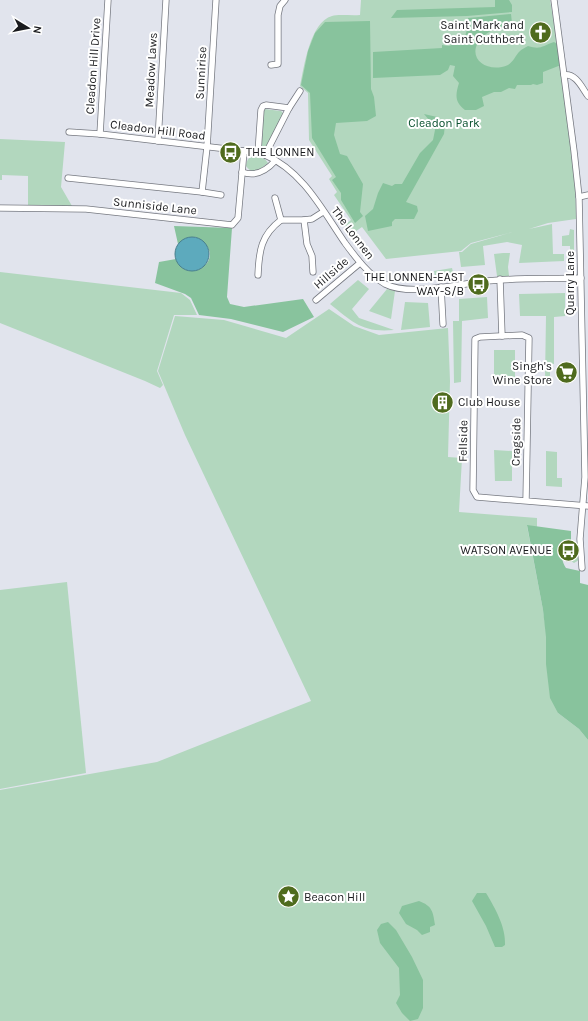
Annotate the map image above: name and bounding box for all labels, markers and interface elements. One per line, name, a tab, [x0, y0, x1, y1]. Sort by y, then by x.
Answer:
north arrow	[8, 8, 48, 48]
street label: Cleadon Hill Drive	[83, 17, 103, 115]
place label: Saint Mark and Saint Cuthbert	[440, 18, 524, 46]
church icon: Saint Mark and Saint Cuthbert	[527, 19, 553, 45]
text: N	[30, 25, 44, 35]
street label: Meadow Laws	[142, 32, 160, 108]
street label: Sunnirise	[193, 46, 209, 100]
park label: Cleadon Park	[408, 116, 480, 130]
street label: Cleadon Hill Road	[109, 117, 207, 143]
bus stop icon: THE LONNEN	[217, 139, 243, 165]
place label: THE LONNEN	[246, 145, 314, 159]
street label: Sunniside Lane	[112, 195, 198, 217]
street label: The Lonnen	[329, 204, 377, 262]
street label: Quarry Lane	[563, 251, 577, 315]
street label: Hillside	[311, 254, 351, 292]
place label: THE LONNEN-EAST WAY-S/B	[365, 270, 464, 298]
bus stop icon: THE LONNEN-EAST WAY-S/B	[466, 271, 492, 297]
place label: Singh's Wine Store	[493, 359, 552, 387]
supermarket icon: Singh's Wine Store	[554, 360, 580, 386]
building icon: Club House	[429, 389, 455, 415]
place label: Club House	[458, 395, 520, 409]
street label: Cragside	[509, 418, 523, 466]
street label: Fellside	[456, 420, 470, 462]
bus stop icon: WATSON AVENUE	[555, 537, 581, 563]
place label: WATSON AVENUE	[460, 543, 552, 557]
place icon: Beacon Hill	[275, 884, 301, 910]
place label: Beacon Hill	[304, 890, 365, 904]

